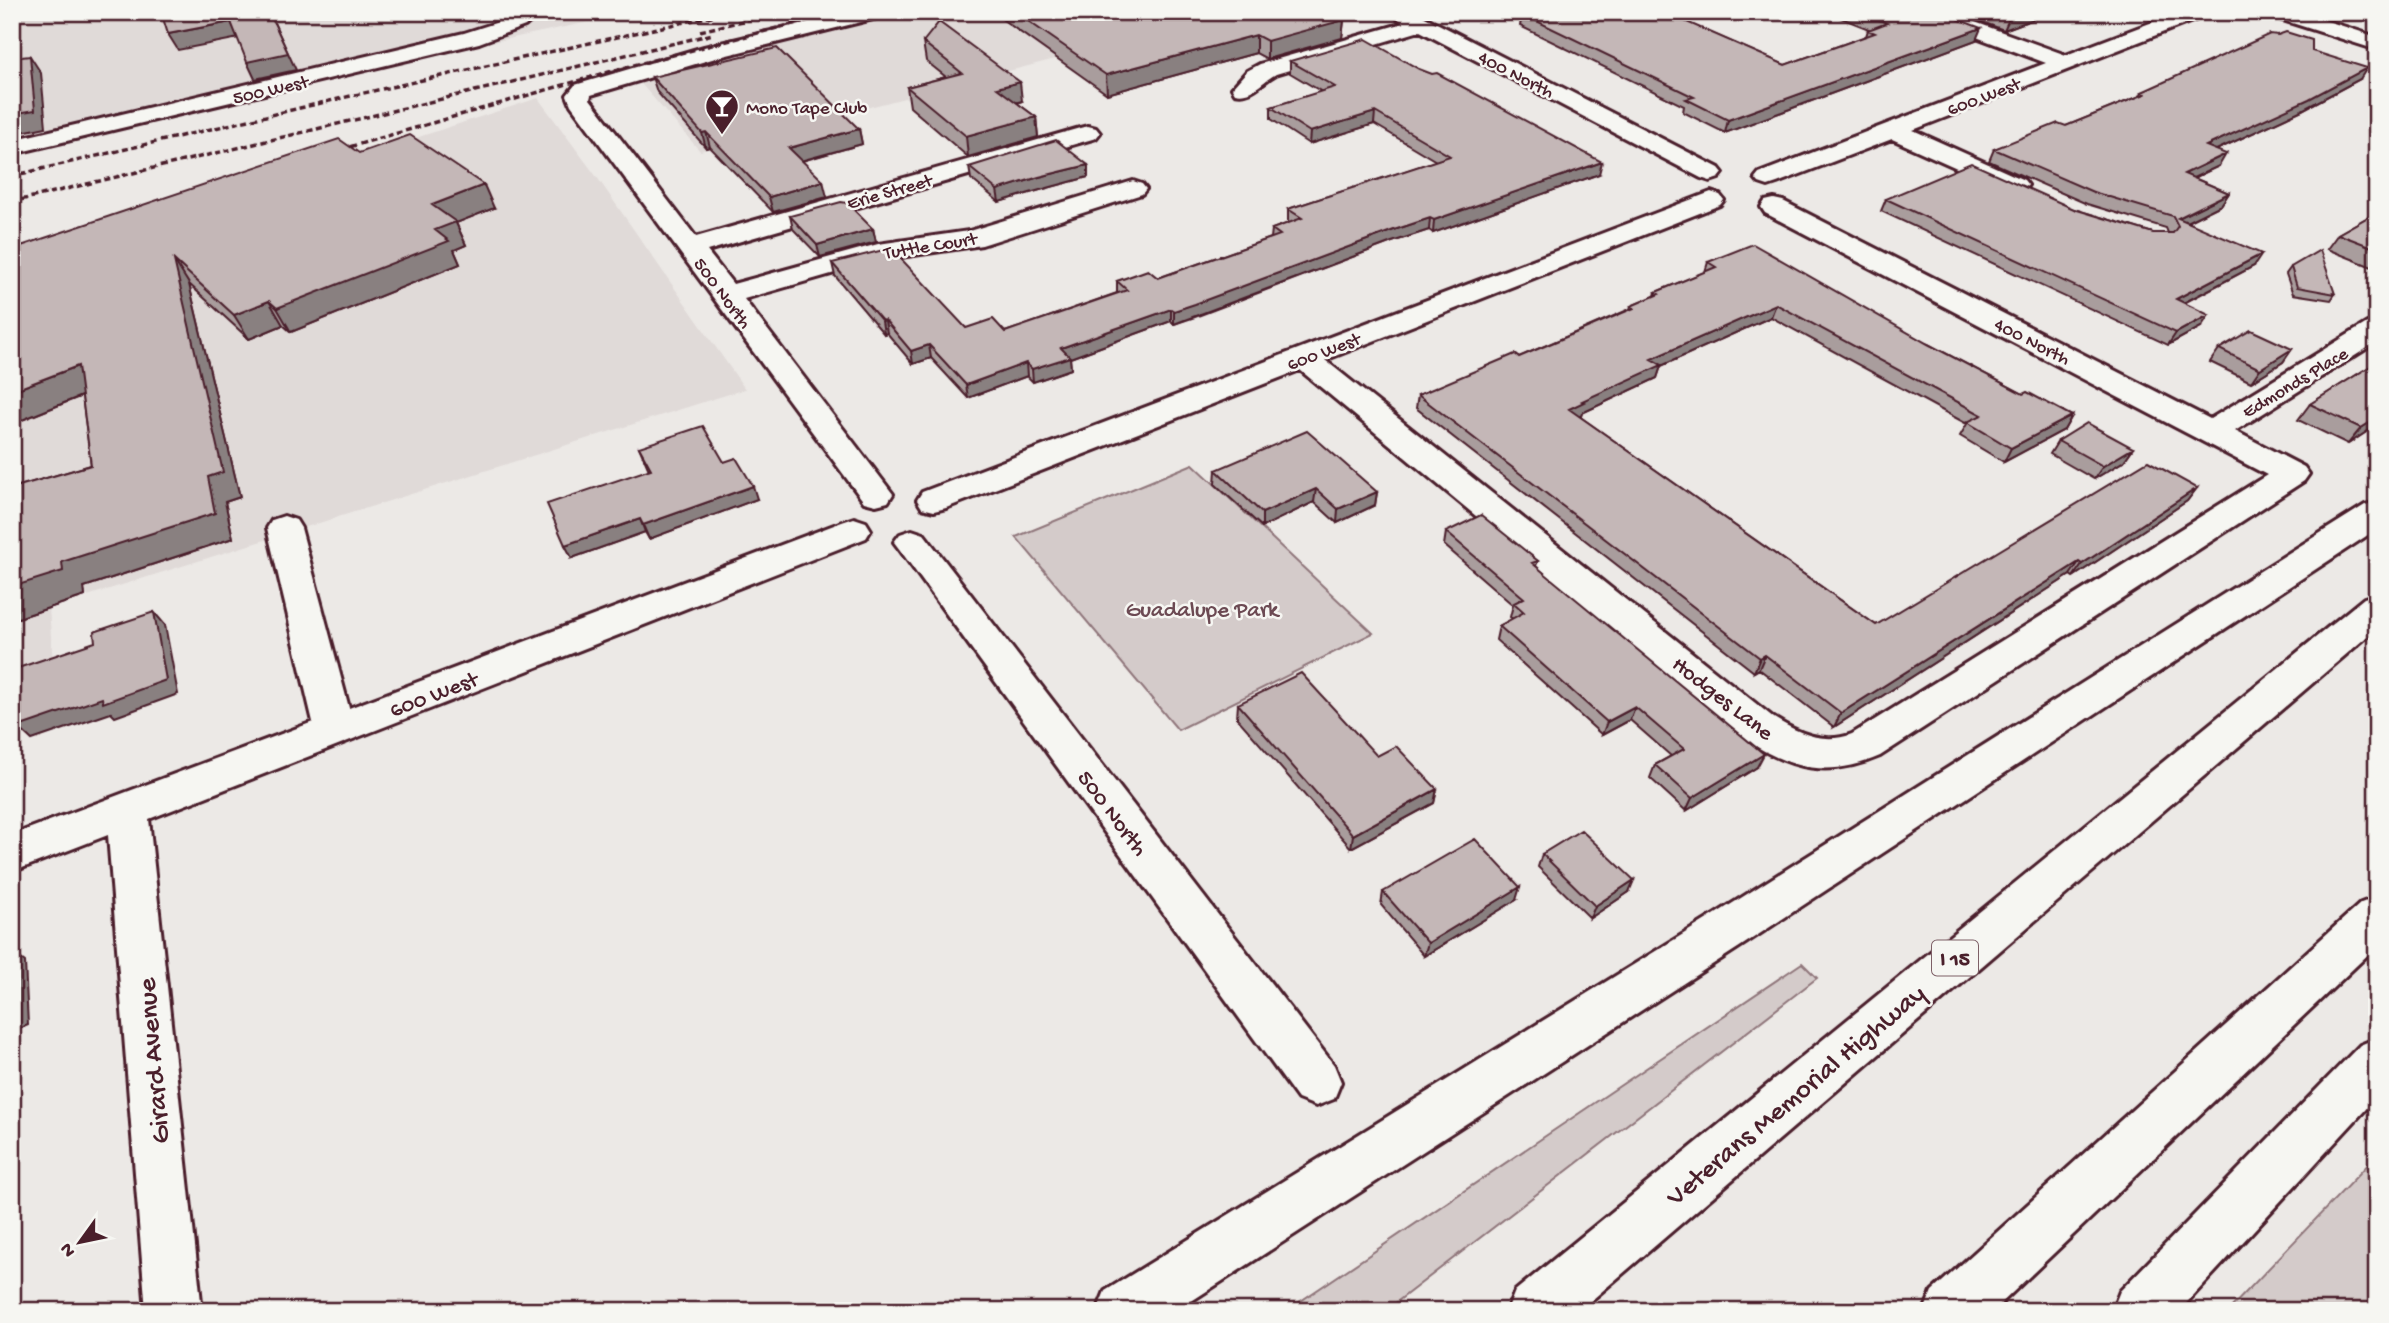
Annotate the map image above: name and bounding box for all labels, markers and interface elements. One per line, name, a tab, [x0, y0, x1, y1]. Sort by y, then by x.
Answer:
street label: 400 North	[1474, 47, 1557, 105]
street label: 500 West	[231, 71, 313, 111]
street label: 600 West	[1944, 73, 2026, 123]
bar icon: Mono Tape Club	[703, 87, 741, 136]
place label: Mono Tape Club	[746, 98, 867, 121]
street label: Erie Street	[845, 170, 937, 216]
street label: Tuttle Court	[881, 228, 981, 266]
street label: 500 North	[687, 254, 755, 334]
street label: 400 North	[1990, 314, 2073, 372]
street label: 600 West	[1284, 328, 1366, 378]
street label: Edmonds Place	[2239, 343, 2353, 425]
park label: Guadalupe Park	[1126, 598, 1281, 625]
street label: Hodges Lane	[1666, 652, 1779, 748]
street label: 600 West	[386, 667, 484, 725]
street label: 500 North	[1070, 766, 1152, 862]
road number: I 15	[1932, 940, 1978, 976]
street label: Girard Avenue	[132, 976, 179, 1145]
street label: Veterans Memorial Highway	[1660, 978, 1933, 1215]
north arrow	[46, 1208, 116, 1278]
text: N	[56, 1238, 82, 1261]

